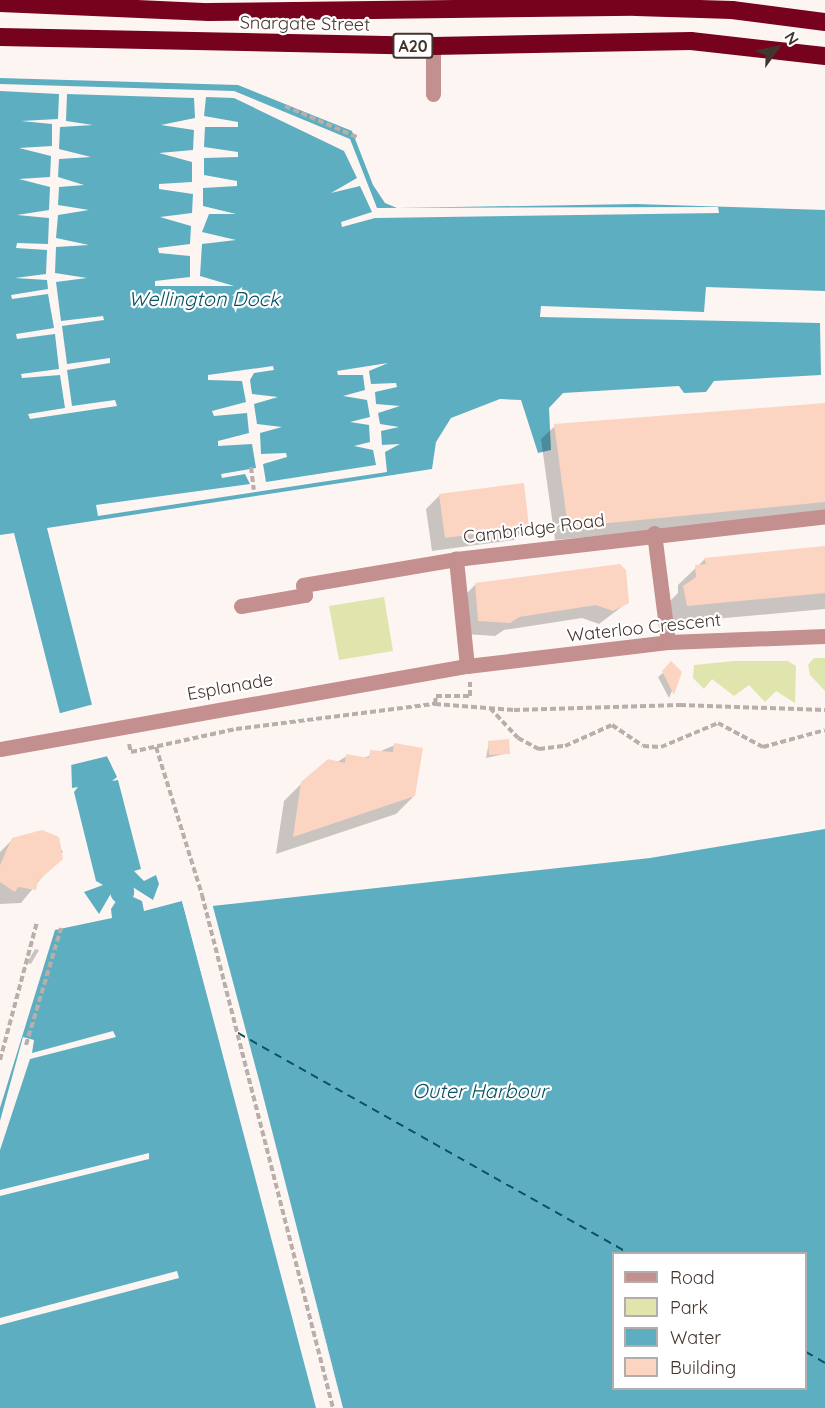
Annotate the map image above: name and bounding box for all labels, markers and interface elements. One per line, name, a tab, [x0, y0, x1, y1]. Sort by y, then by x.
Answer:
street label: Snargate Street	[240, 12, 370, 36]
north arrow	[747, 18, 807, 78]
text: N	[781, 28, 804, 49]
road number: A20	[392, 33, 434, 59]
water label: Wellington Dock	[128, 286, 280, 310]
street label: Cambridge Road	[462, 510, 606, 548]
street label: Waterloo Crescent	[566, 609, 722, 647]
street label: Esplanade	[185, 669, 275, 705]
water label: Outer Harbour	[412, 1078, 548, 1102]
legend	[612, 1252, 807, 1390]
text: Road	[670, 1266, 715, 1289]
text: Park	[670, 1296, 708, 1319]
text: Water	[670, 1326, 721, 1349]
text: Building	[670, 1356, 736, 1379]

